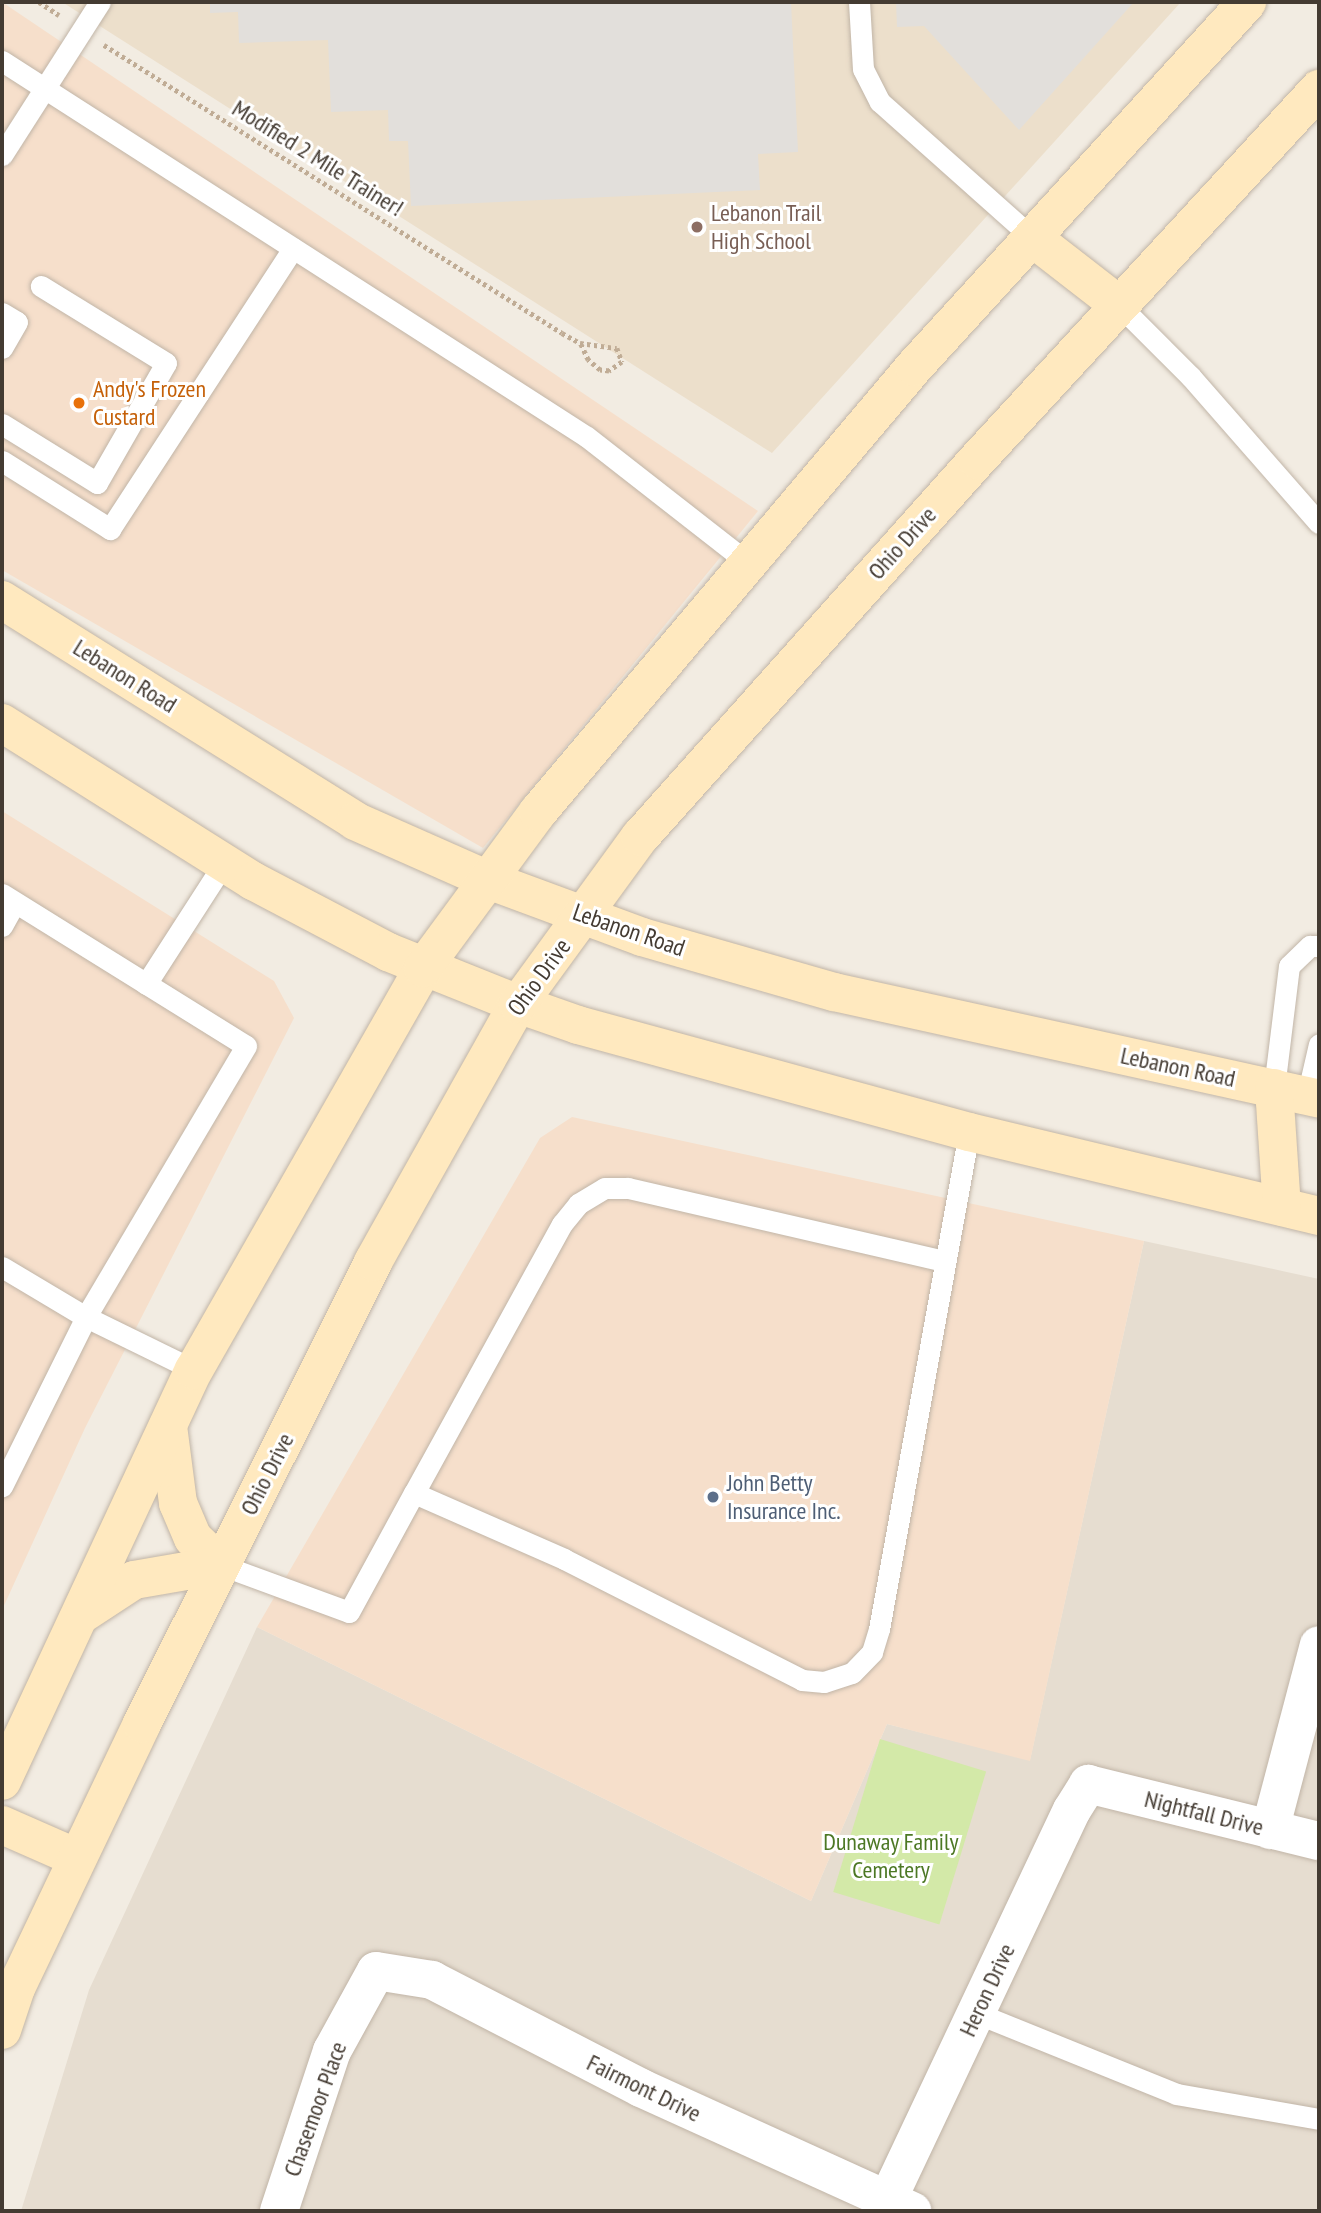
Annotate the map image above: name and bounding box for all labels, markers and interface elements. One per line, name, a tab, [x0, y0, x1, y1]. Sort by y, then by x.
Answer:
street label: Modified 2 Mile Trainer!	[227, 94, 409, 222]
place label: Lebanon Trail High School	[711, 199, 822, 255]
marker: Lebanon Trail High School	[689, 219, 705, 235]
place label: Andy's Frozen Custard	[93, 375, 206, 431]
marker: Andy's Frozen Custard	[71, 395, 87, 411]
street label: Ohio Drive	[862, 501, 942, 585]
street label: Lebanon Road	[68, 633, 182, 719]
street label: Lebanon Road	[569, 897, 689, 963]
street label: Ohio Drive	[501, 933, 577, 1021]
street label: Lebanon Road	[1118, 1041, 1238, 1093]
street label: Ohio Drive	[234, 1428, 300, 1520]
place label: John Betty Insurance Inc.	[727, 1469, 840, 1525]
marker: John Betty Insurance Inc.	[705, 1489, 721, 1505]
street label: Nightfall Drive	[1142, 1784, 1266, 1842]
park label: Dunaway Family Cemetery	[823, 1828, 959, 1884]
street label: Heron Drive	[953, 1939, 1021, 2041]
street label: Chasemoor Place	[277, 2038, 353, 2180]
street label: Fairmont Drive	[582, 2048, 706, 2128]

